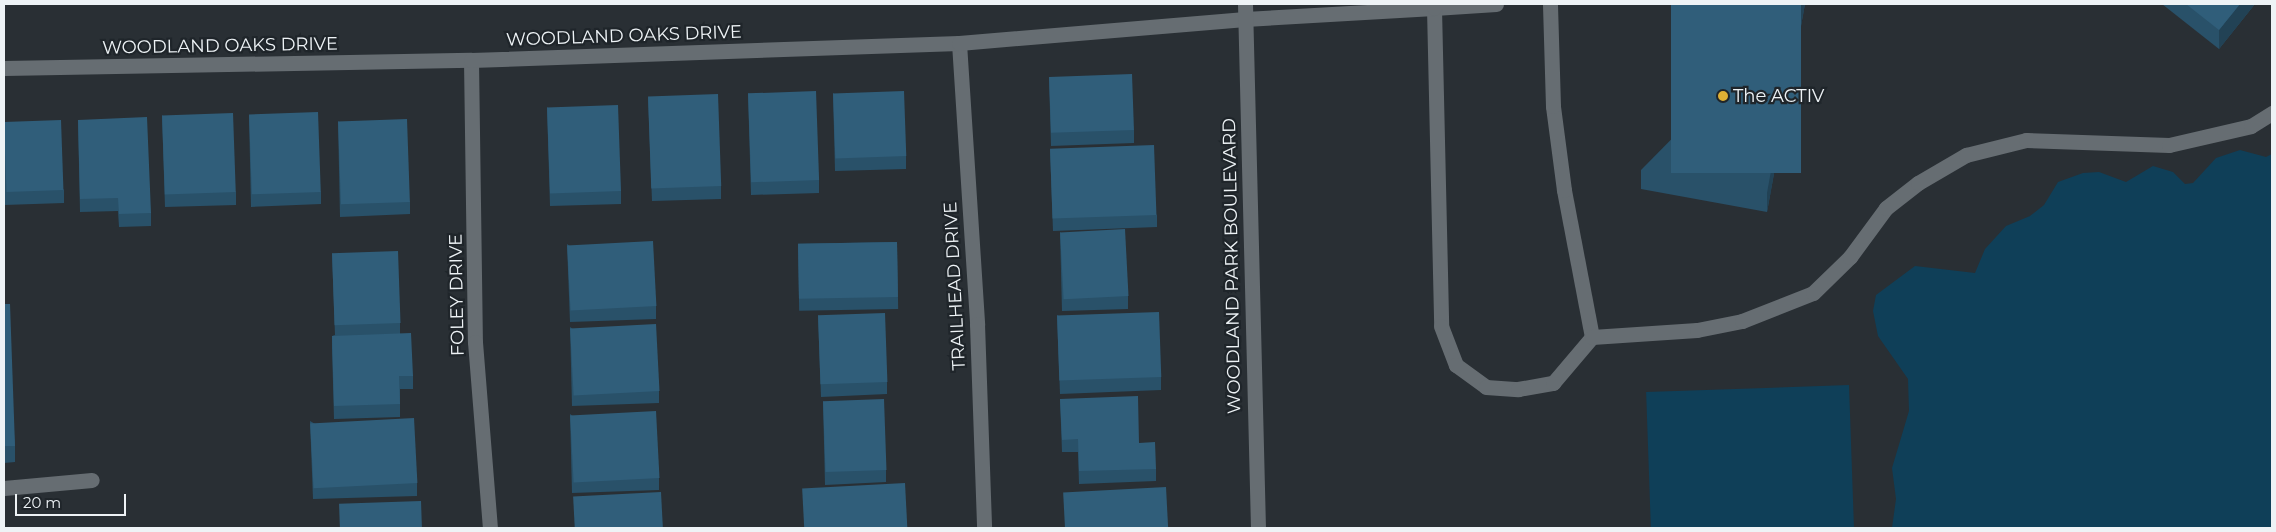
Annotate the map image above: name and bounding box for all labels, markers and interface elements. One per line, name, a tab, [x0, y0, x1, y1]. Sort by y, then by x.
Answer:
street label: WOODLAND OAKS DRIVE	[506, 21, 742, 51]
street label: WOODLAND OAKS DRIVE	[102, 33, 338, 59]
place label: The ACTIV	[1733, 85, 1824, 107]
marker: The ACTIV	[1717, 90, 1729, 102]
street label: WOODLAND PARK BOULEVARD	[1219, 118, 1245, 414]
street label: TRAILHEAD DRIVE	[940, 201, 970, 371]
street label: FOLEY DRIVE	[445, 234, 469, 356]
scale bar	[18, 484, 129, 516]
text: 20 m	[23, 493, 61, 512]

